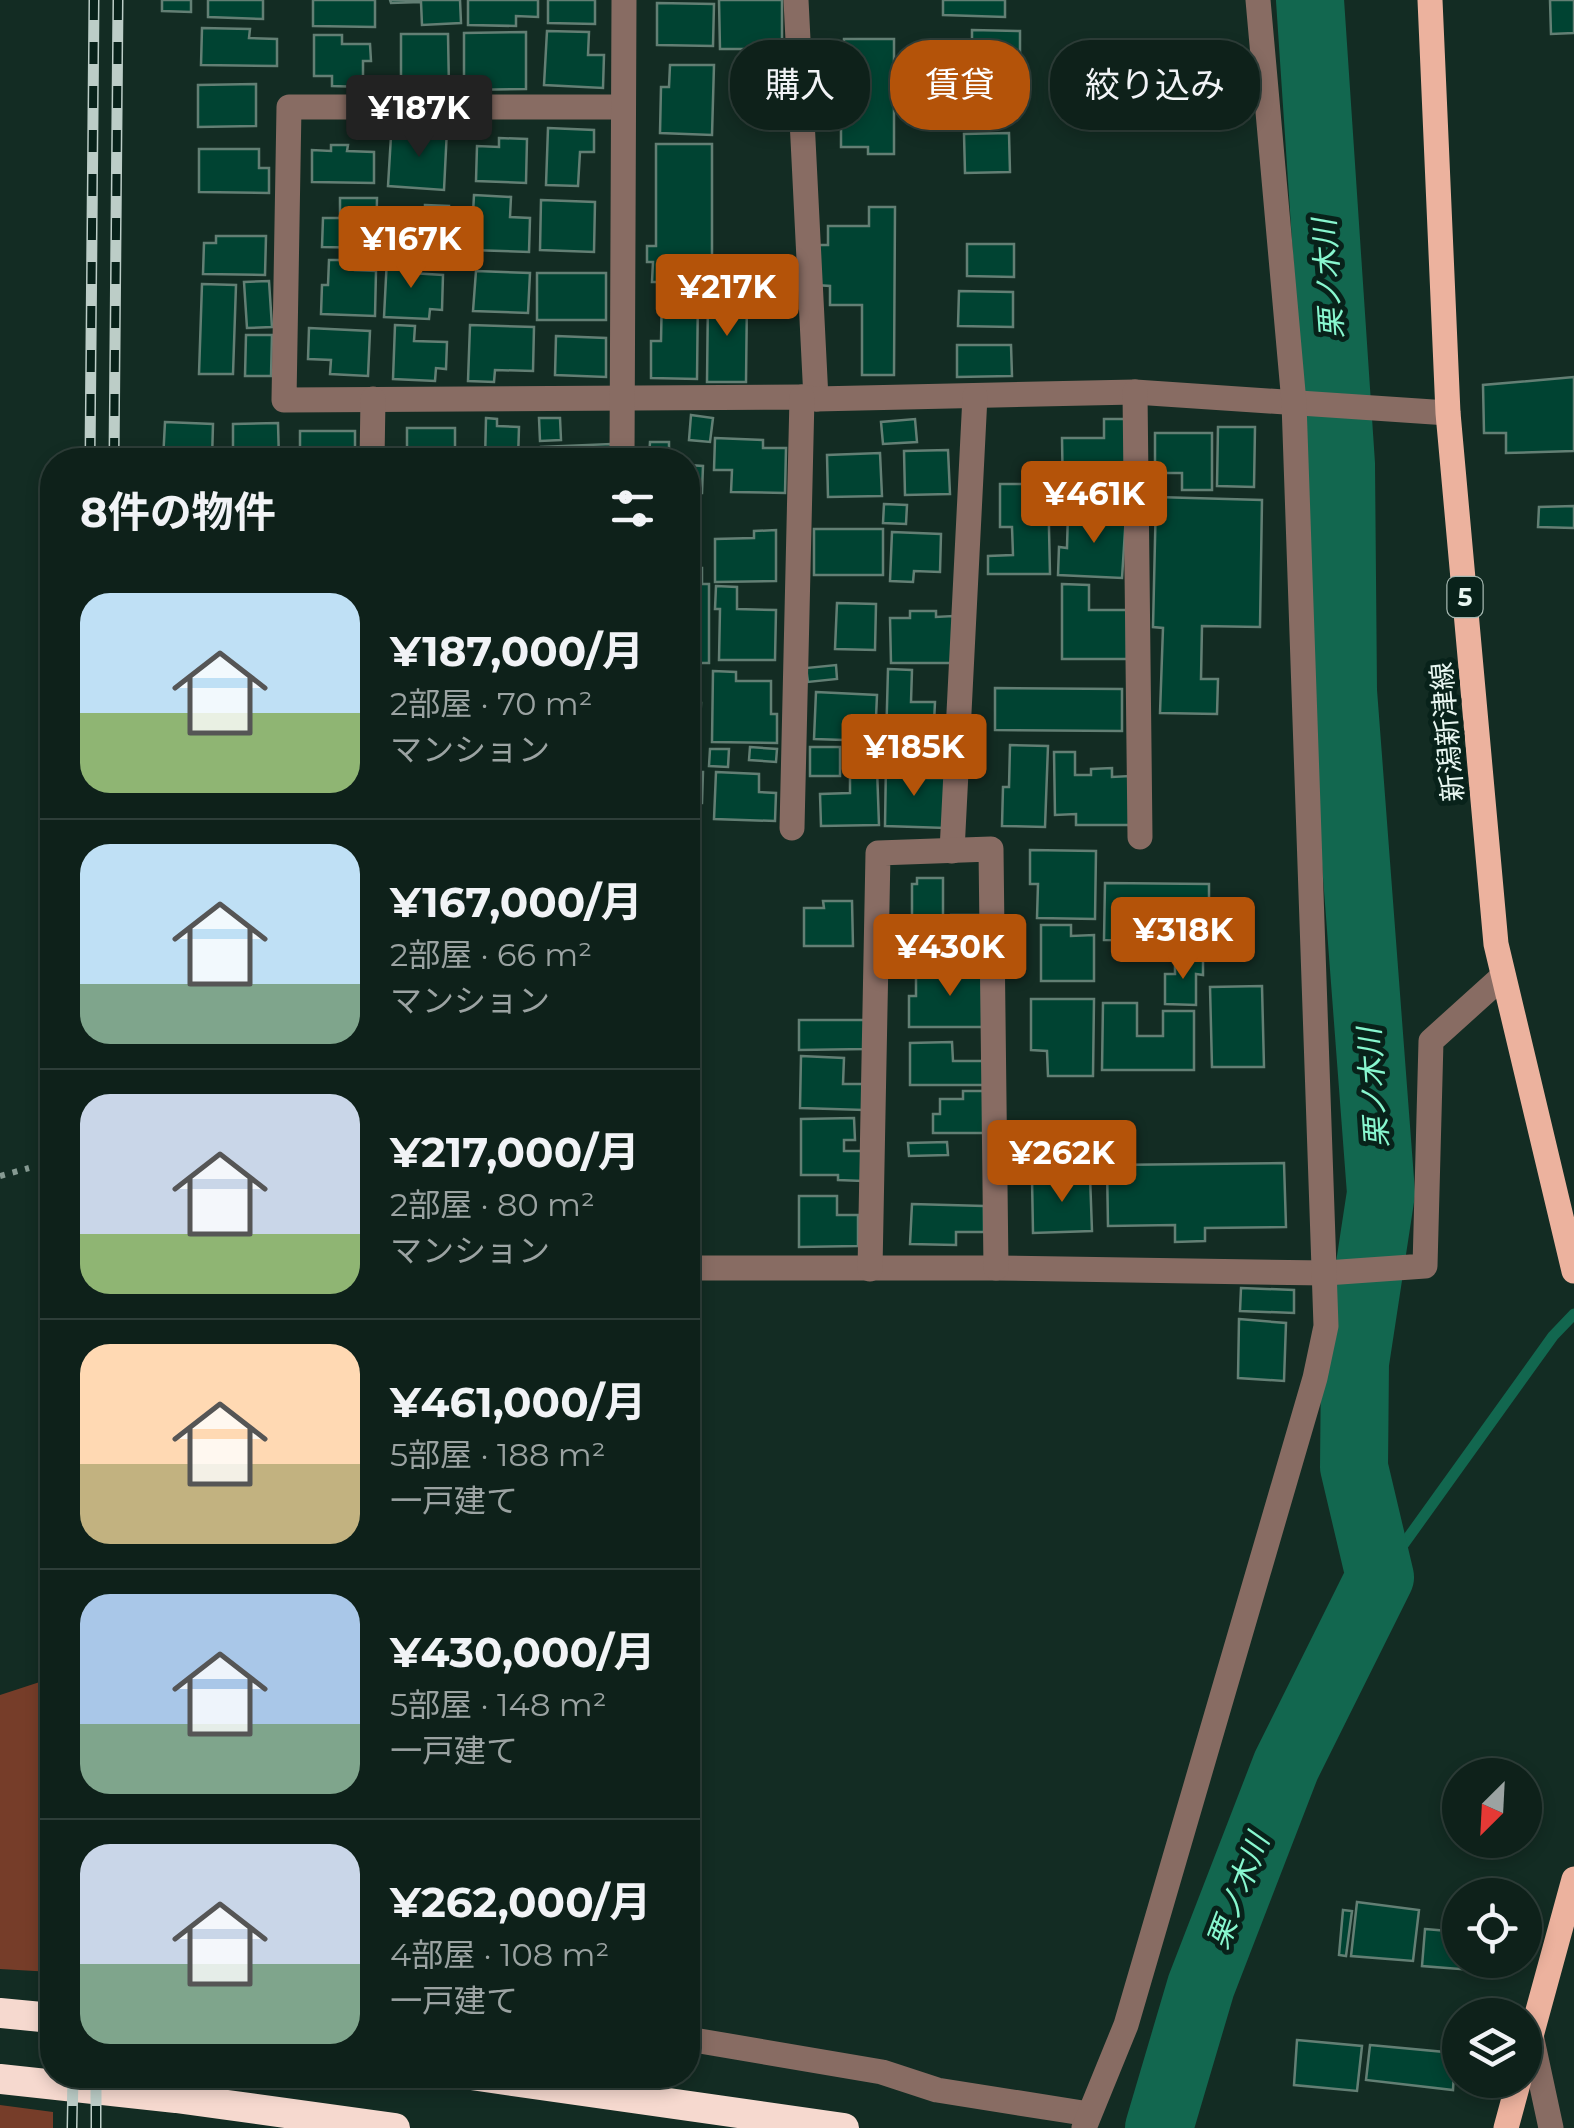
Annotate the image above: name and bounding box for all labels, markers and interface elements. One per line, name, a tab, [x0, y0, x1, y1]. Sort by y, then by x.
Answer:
chip: 購入	[730, 40, 870, 130]
chip: 賃貸	[890, 40, 1030, 130]
chip: 絞り込み	[1050, 40, 1260, 130]
pin: ¥187K	[349, 75, 489, 160]
text: ¥187K	[368, 88, 470, 127]
pin: ¥167K	[341, 206, 481, 291]
water label: 栗ノ木川	[1305, 215, 1351, 340]
text: ¥167K	[361, 219, 461, 258]
pin: ¥217K	[657, 254, 797, 339]
text: ¥217K	[678, 267, 776, 306]
pin: ¥461K	[1024, 461, 1164, 546]
text: ¥461K	[1043, 474, 1145, 513]
icon: filters	[605, 481, 660, 536]
text: 8件の物件	[80, 486, 276, 538]
road number: 5	[1448, 577, 1482, 617]
text: ¥187,000/月	[390, 625, 644, 677]
icon: home	[160, 633, 280, 753]
street label: 新潟新津線	[1424, 661, 1470, 803]
text: 2部屋 · 70 m²	[390, 684, 593, 723]
pin: ¥185K	[844, 714, 984, 799]
text: ¥185K	[864, 727, 964, 766]
text: マンション	[390, 730, 550, 769]
text: ¥167,000/月	[390, 876, 643, 928]
icon: home	[160, 884, 280, 1004]
pin: ¥318K	[1113, 897, 1253, 982]
text: ¥318K	[1133, 910, 1233, 949]
pin: ¥430K	[880, 914, 1020, 999]
text: ¥430K	[895, 927, 1005, 966]
text: 2部屋 · 66 m²	[390, 935, 592, 974]
text: マンション	[390, 981, 550, 1020]
water label: 栗ノ木川	[1350, 1024, 1396, 1149]
pin: ¥262K	[992, 1120, 1132, 1205]
text: ¥217,000/月	[390, 1126, 640, 1178]
text: ¥262K	[1009, 1133, 1115, 1172]
icon: home	[160, 1134, 280, 1254]
text: 2部屋 · 80 m²	[390, 1185, 595, 1224]
text: マンション	[390, 1231, 550, 1270]
text: ¥461,000/月	[390, 1376, 646, 1428]
icon: home	[160, 1384, 280, 1504]
text: 5部屋 · 188 m²	[390, 1435, 605, 1474]
text: 一戸建て	[390, 1481, 518, 1520]
text: ¥430,000/月	[390, 1626, 656, 1678]
icon: home	[160, 1634, 280, 1754]
text: 5部屋 · 148 m²	[390, 1685, 606, 1724]
text: 一戸建て	[390, 1731, 518, 1770]
north arrow	[1442, 1758, 1542, 1858]
map controls	[1442, 1758, 1542, 2098]
water label: 栗ノ木川	[1199, 1826, 1278, 1954]
text: ¥262,000/月	[390, 1876, 651, 1928]
button: locate	[1442, 1878, 1542, 1978]
icon: home	[160, 1884, 280, 2004]
text: 4部屋 · 108 m²	[390, 1935, 609, 1974]
text: 一戸建て	[390, 1981, 518, 2020]
button: layers	[1442, 1998, 1542, 2098]

